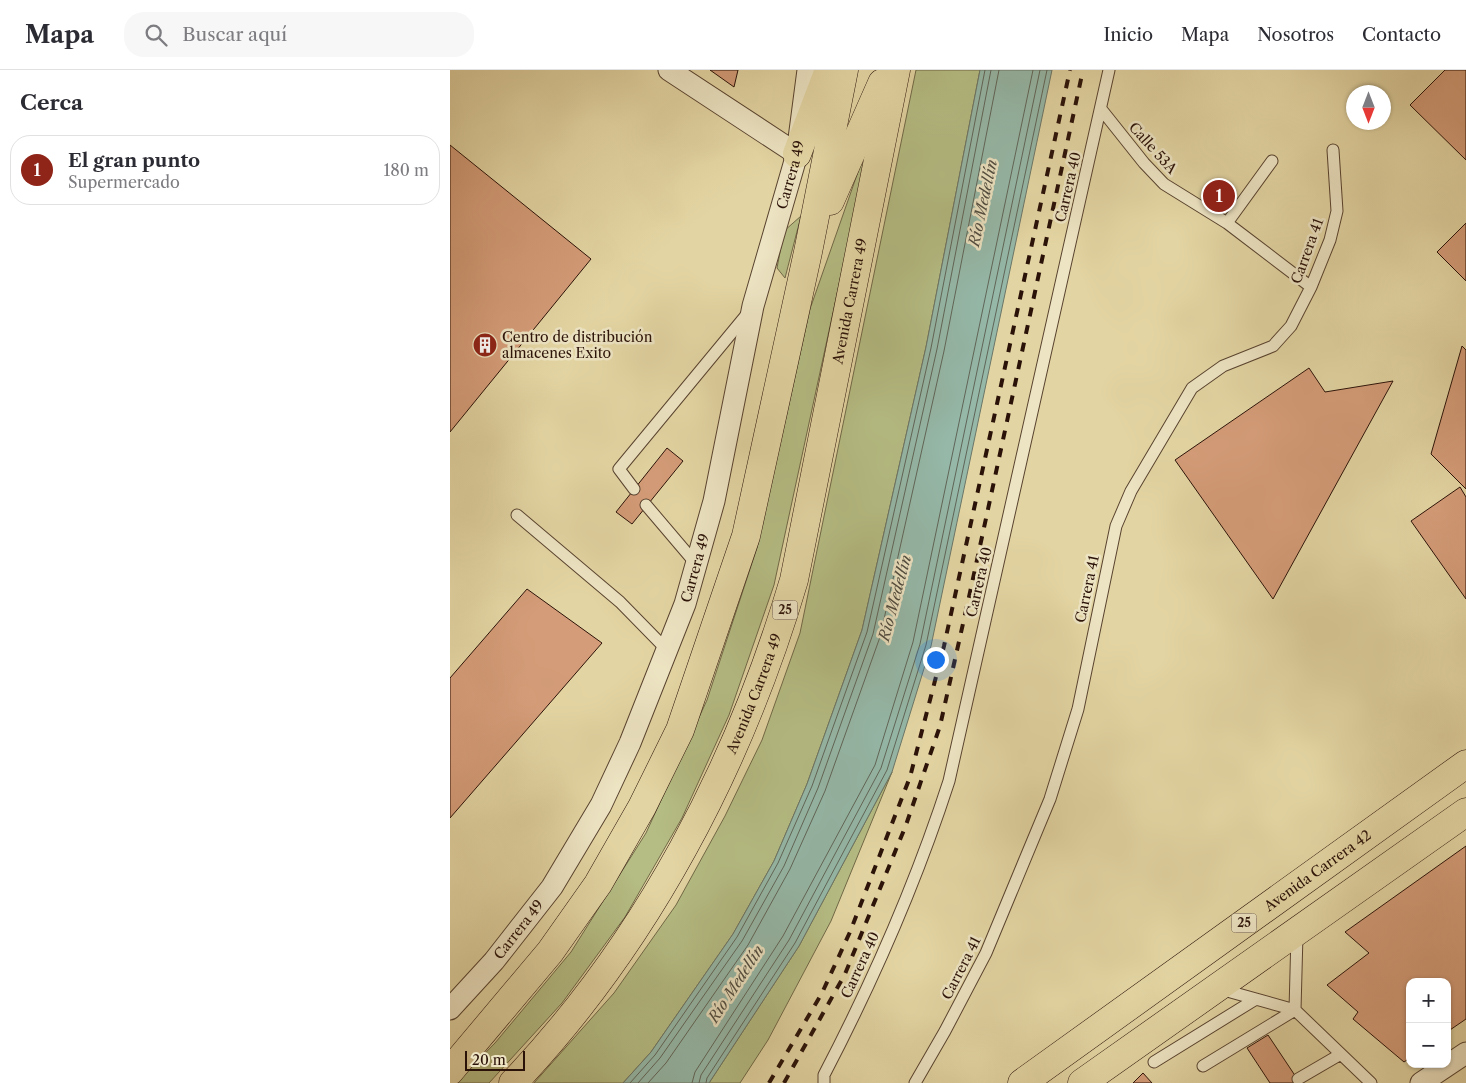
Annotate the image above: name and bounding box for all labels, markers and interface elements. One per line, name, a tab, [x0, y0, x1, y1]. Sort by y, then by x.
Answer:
search box	[124, 12, 474, 57]
text: Mapa	[25, 20, 94, 49]
icon: search	[142, 21, 170, 49]
text: Buscar aquí	[182, 23, 287, 46]
text: Inicio	[1104, 24, 1153, 46]
text: Mapa	[1181, 24, 1229, 46]
text: Nosotros	[1257, 24, 1334, 46]
text: Contacto	[1362, 24, 1441, 46]
north arrow	[1346, 85, 1391, 130]
text: Cerca	[20, 90, 83, 115]
street label: Calle 53A	[1125, 118, 1181, 178]
street label: Carrera 49	[772, 139, 808, 211]
text: El gran punto	[68, 149, 200, 172]
street label: Carrera 40	[1051, 150, 1085, 224]
water label: Río Medellín	[964, 158, 1001, 249]
text: 1	[33, 160, 41, 180]
text: 180 m	[383, 160, 429, 180]
text: Supermercado	[68, 172, 180, 192]
pin: 1	[1203, 177, 1235, 215]
street label: Carrera 41	[1287, 216, 1327, 286]
street label: Avenida Carrera 49	[828, 237, 871, 366]
place label: Centro de distribución almacenes Exito	[502, 328, 653, 362]
building icon: Centro de distribución almacenes Exito	[472, 332, 498, 358]
street label: Carrera 49	[677, 531, 713, 604]
street label: Carrera 40	[962, 545, 996, 619]
water label: Río Medellín	[874, 553, 915, 644]
street label: Carrera 41	[1071, 554, 1103, 624]
road number: 25	[772, 600, 798, 620]
street label: Avenida Carrera 49	[722, 631, 785, 758]
your location	[923, 647, 949, 673]
street label: Avenida Carrera 42	[1260, 826, 1375, 916]
street label: Carrera 49	[490, 896, 548, 963]
road number: 25	[1232, 914, 1256, 932]
street label: Carrera 40	[837, 929, 883, 1001]
street label: Carrera 41	[937, 933, 985, 1003]
water label: Río Medellín	[703, 942, 768, 1027]
map controls	[1406, 978, 1451, 1068]
button: +	[1406, 978, 1451, 1023]
button: −	[1406, 1023, 1451, 1068]
scale bar	[465, 1048, 525, 1071]
text: 20 m	[472, 1051, 506, 1069]

